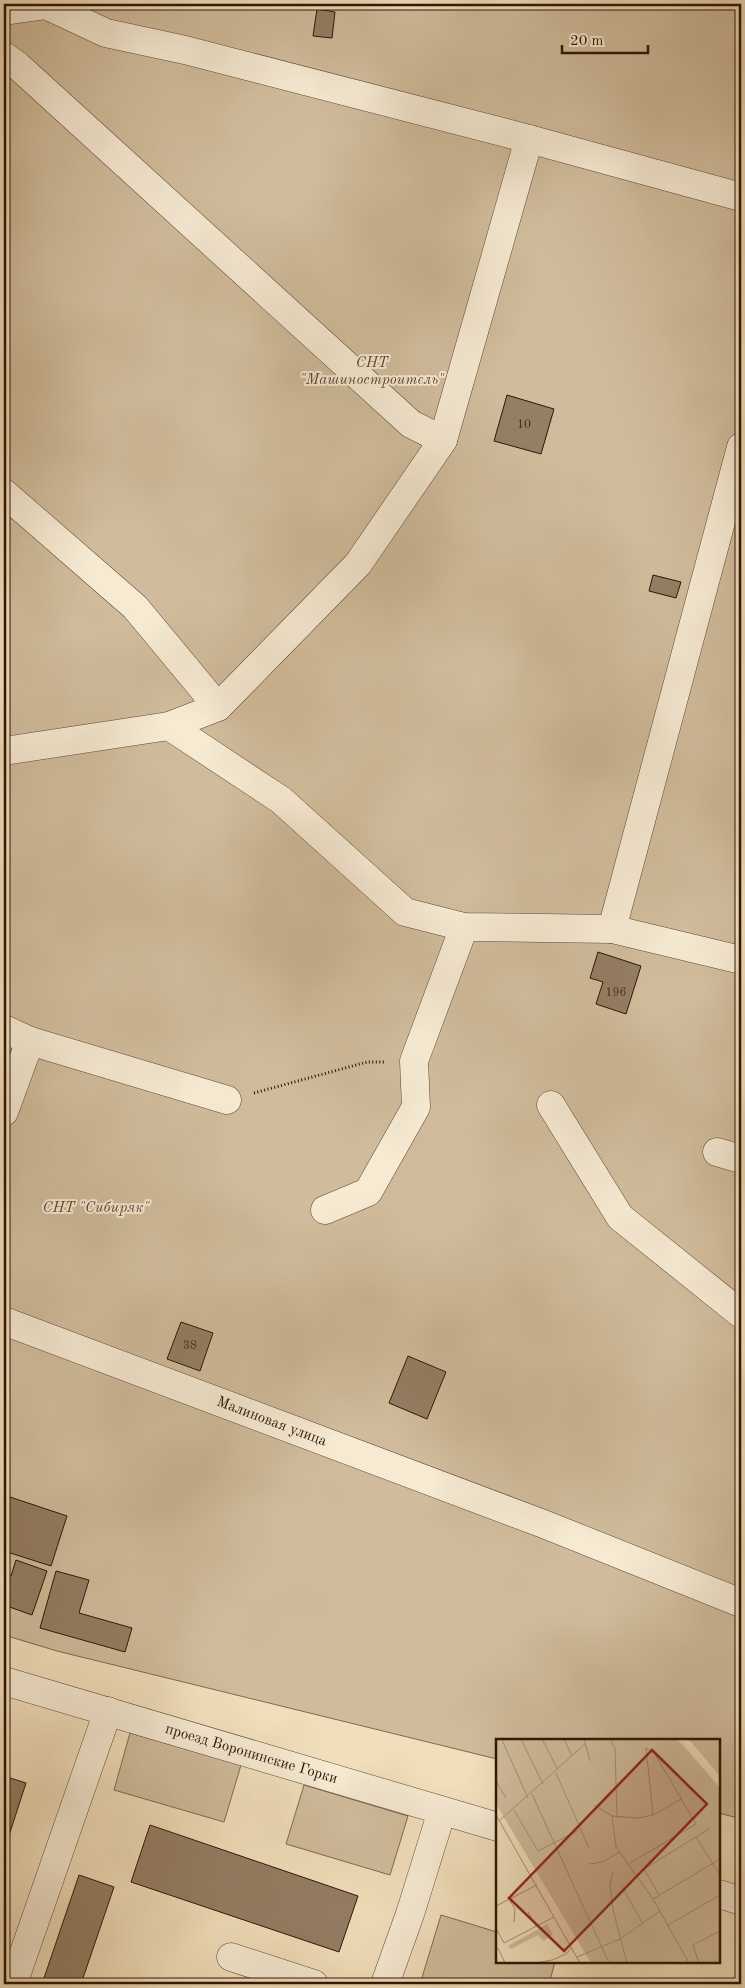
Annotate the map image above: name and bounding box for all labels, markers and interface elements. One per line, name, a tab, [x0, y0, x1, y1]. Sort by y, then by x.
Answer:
scale bar	[562, 22, 649, 54]
text: 20 m	[570, 34, 604, 49]
park label: СНТ "Машиностроитель"	[300, 356, 445, 388]
house number: 10	[517, 419, 531, 431]
house number: 196	[606, 987, 626, 999]
park label: СНТ "Сибиряк"	[42, 1200, 151, 1216]
house number: 38	[183, 1340, 197, 1352]
street label: Малиновая улица	[215, 1394, 329, 1449]
street label: проезд Воронинские Горки	[164, 1722, 339, 1787]
inset map	[496, 1739, 720, 1963]

